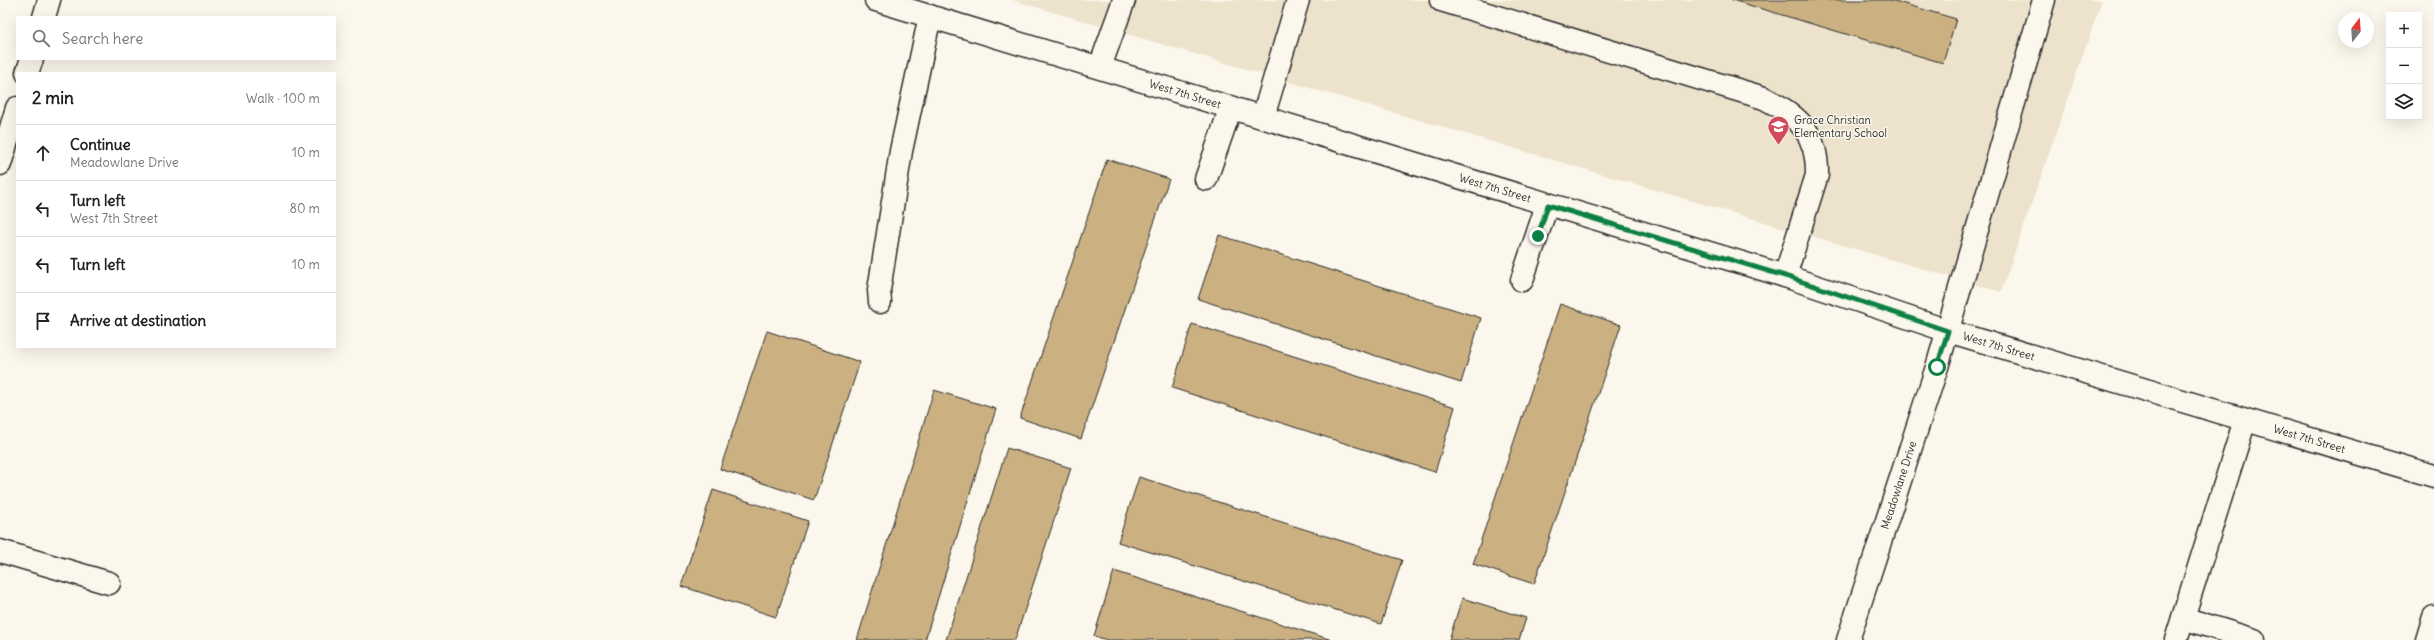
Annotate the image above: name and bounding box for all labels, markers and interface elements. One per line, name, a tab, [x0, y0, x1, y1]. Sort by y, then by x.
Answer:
north arrow	[2338, 12, 2374, 48]
map controls	[2386, 12, 2422, 120]
button: +	[2386, 12, 2422, 48]
search box	[16, 16, 336, 60]
icon: search	[30, 27, 52, 49]
text: Search here	[62, 29, 143, 48]
button: −	[2386, 48, 2422, 84]
street label: West 7th Street	[1147, 76, 1223, 111]
button: layers	[2386, 84, 2422, 120]
text: 2 min	[32, 87, 74, 109]
text: Walk · 100 m	[246, 90, 320, 107]
school or university icon: Grace Christian Elementary School	[1766, 113, 1792, 146]
place label: Grace Christian Elementary School	[1794, 113, 1887, 140]
text: Continue	[70, 135, 131, 154]
icon: ahead	[32, 142, 54, 164]
text: 10 m	[292, 144, 320, 161]
text: Meadowlane Drive	[70, 154, 179, 171]
street label: West 7th Street	[1457, 170, 1533, 206]
text: Turn left	[70, 191, 125, 210]
icon: left	[32, 198, 54, 220]
text: 80 m	[289, 200, 320, 217]
text: West 7th Street	[70, 210, 158, 227]
route end	[1529, 227, 1547, 245]
icon: left	[32, 254, 54, 276]
text: Turn left	[70, 255, 125, 274]
text: 10 m	[292, 256, 320, 273]
icon: arrive	[32, 310, 54, 332]
text: Arrive at destination	[70, 311, 206, 330]
street label: West 7th Street	[1961, 329, 2037, 364]
route start	[1928, 358, 1946, 376]
street label: West 7th Street	[2272, 421, 2347, 456]
street label: Meadowlane Drive	[1878, 439, 1919, 531]

